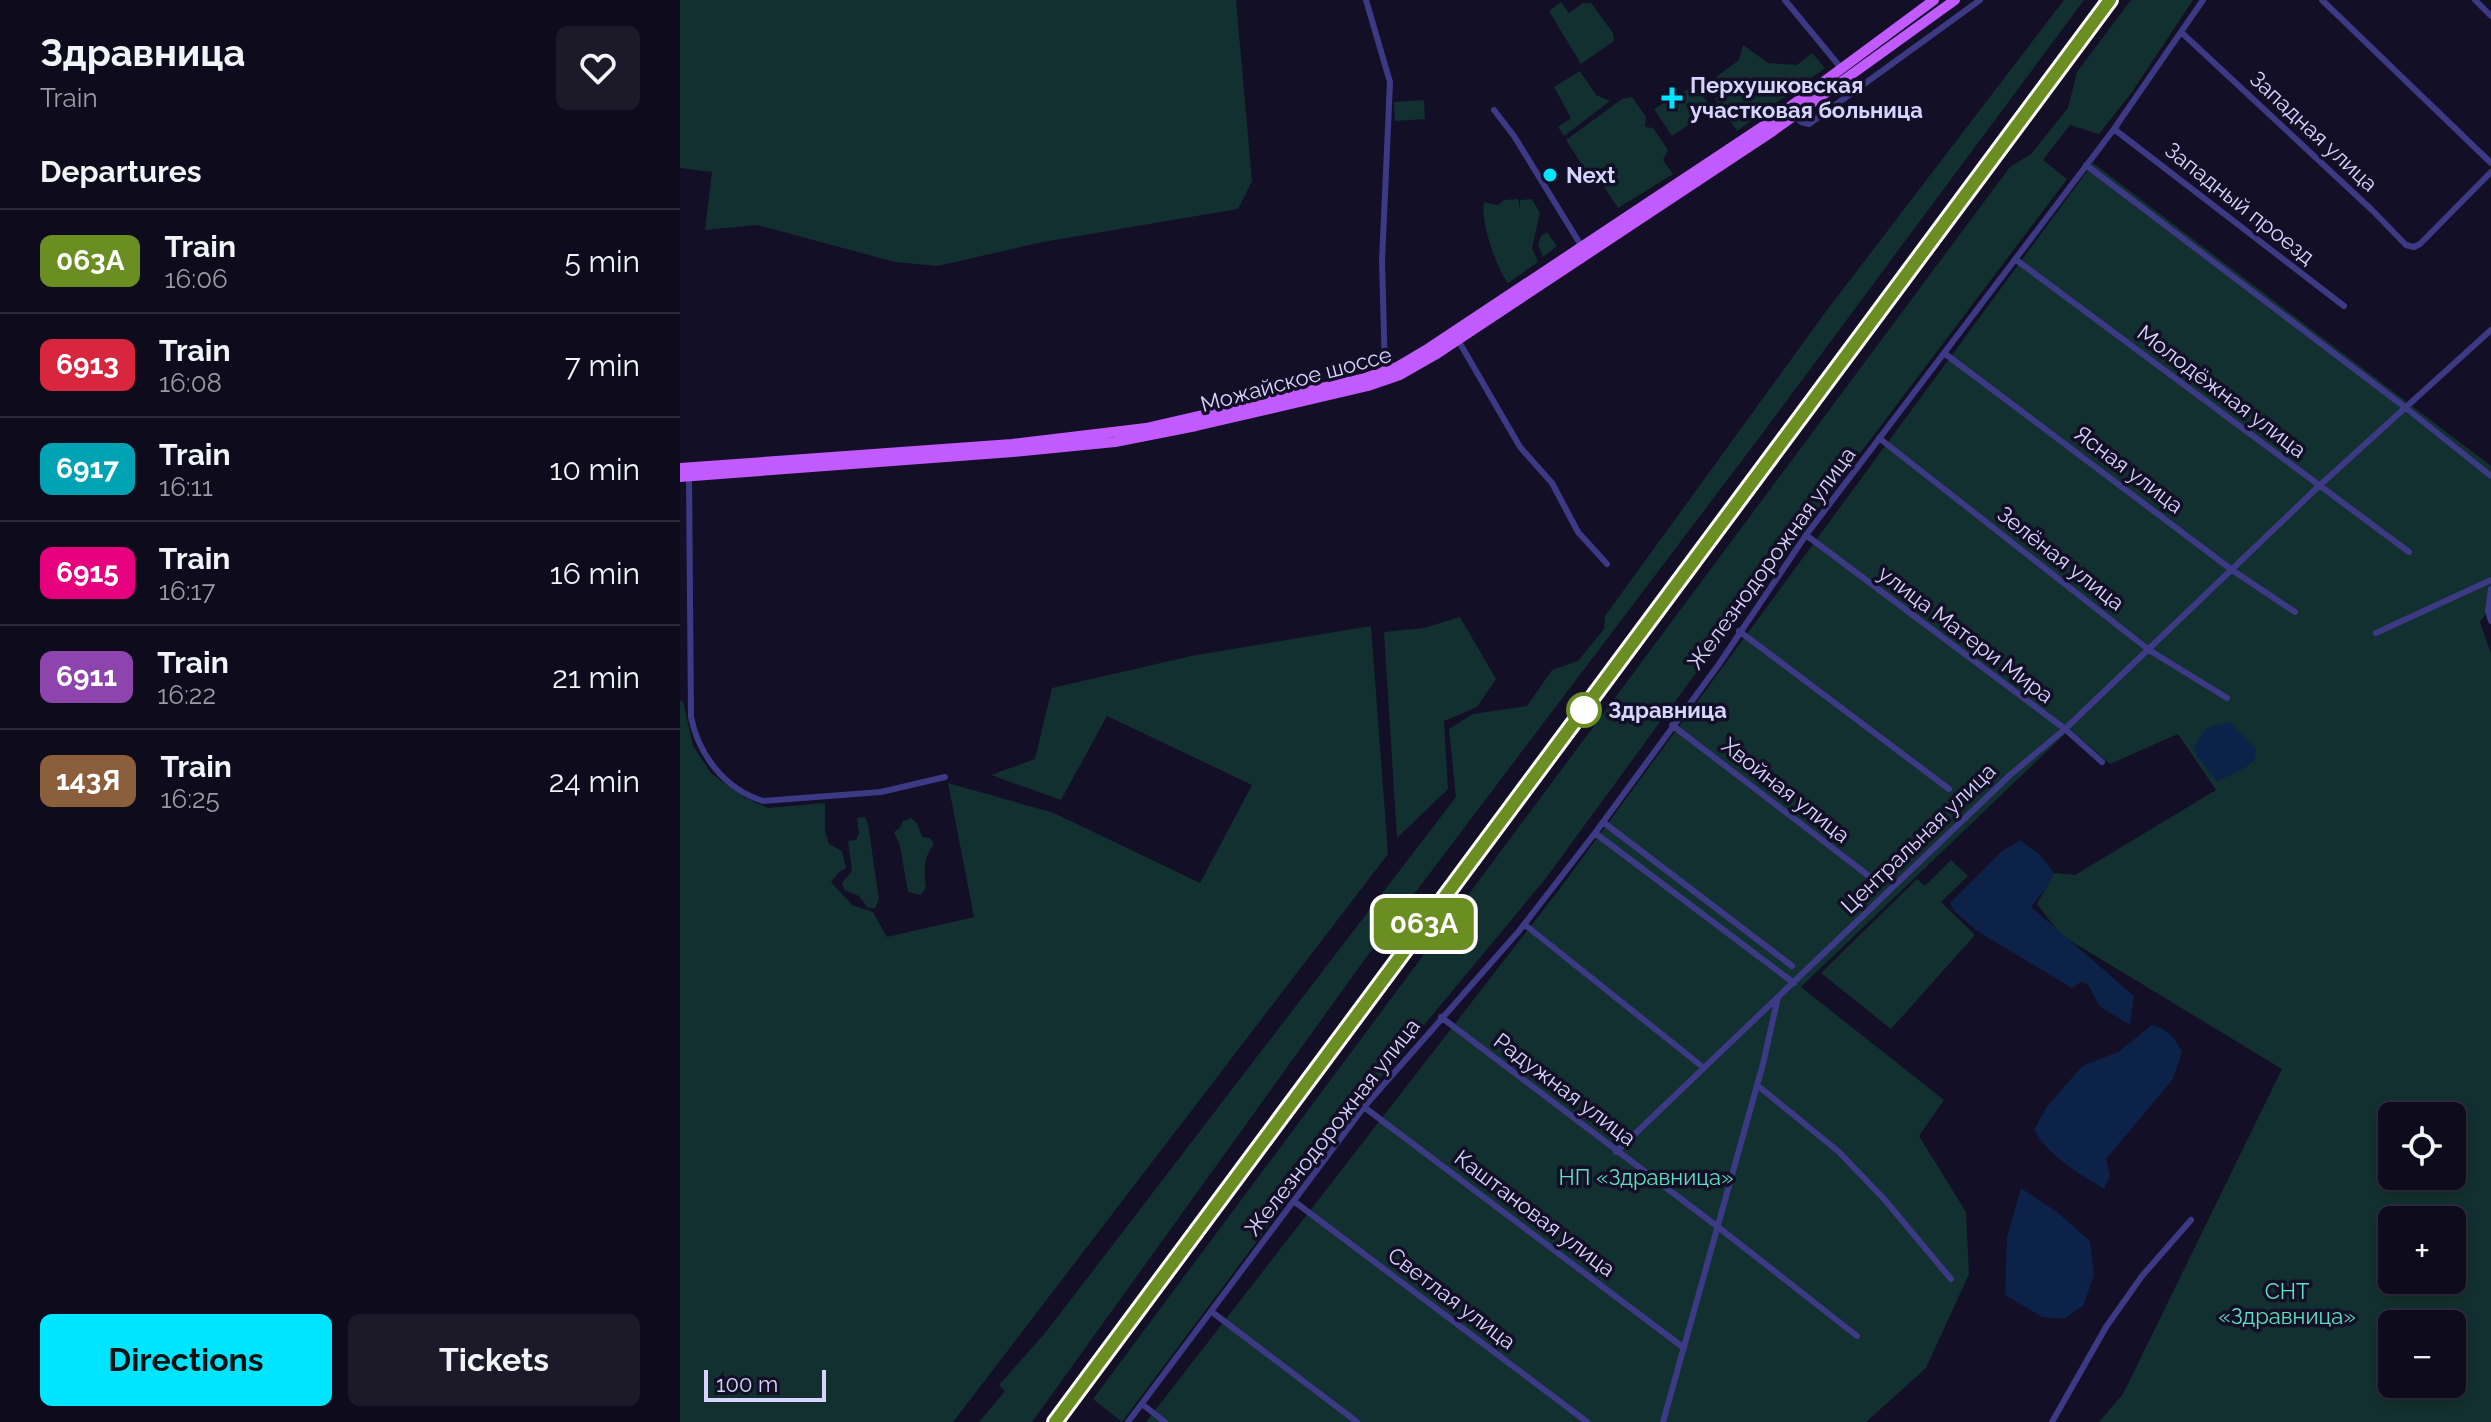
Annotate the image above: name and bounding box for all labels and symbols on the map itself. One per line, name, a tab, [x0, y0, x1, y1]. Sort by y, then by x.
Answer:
street label: Западная улица	[2245, 65, 2383, 197]
place label: Перхушковская участковая больница	[1690, 72, 1923, 123]
marker: Перхушковская участковая больница	[1661, 87, 1683, 109]
street label: Западный проезд	[2160, 137, 2320, 270]
place label: Next	[1566, 162, 1616, 188]
marker: Next	[1541, 166, 1559, 184]
street label: Молодёжная улица	[2133, 319, 2311, 463]
street label: Можайское шоссе	[1198, 341, 1394, 417]
street label: Ясная улица	[2069, 420, 2189, 518]
street label: Железнодорожная улица	[1682, 442, 1860, 674]
street label: Зелёная улица	[1992, 500, 2130, 616]
street label: улица Матери Мира	[1873, 560, 2059, 708]
marker: Здравница	[1567, 693, 1601, 727]
place label: Здравница	[1608, 697, 1727, 723]
street label: Хвойная улица	[1717, 732, 1855, 848]
street label: Центральная улица	[1835, 758, 2001, 918]
line badge: 063А	[1368, 898, 1480, 950]
street label: Железнодорожная улица	[1239, 1013, 1425, 1241]
street label: Радужная улица	[1489, 1027, 1641, 1151]
street label: Каштановая улица	[1450, 1144, 1620, 1282]
park label: НП «Здравница»	[1558, 1164, 1734, 1190]
street label: Светлая улица	[1383, 1241, 1521, 1355]
park label: СНТ «Здравница»	[2218, 1278, 2356, 1329]
scale bar	[704, 1366, 826, 1402]

